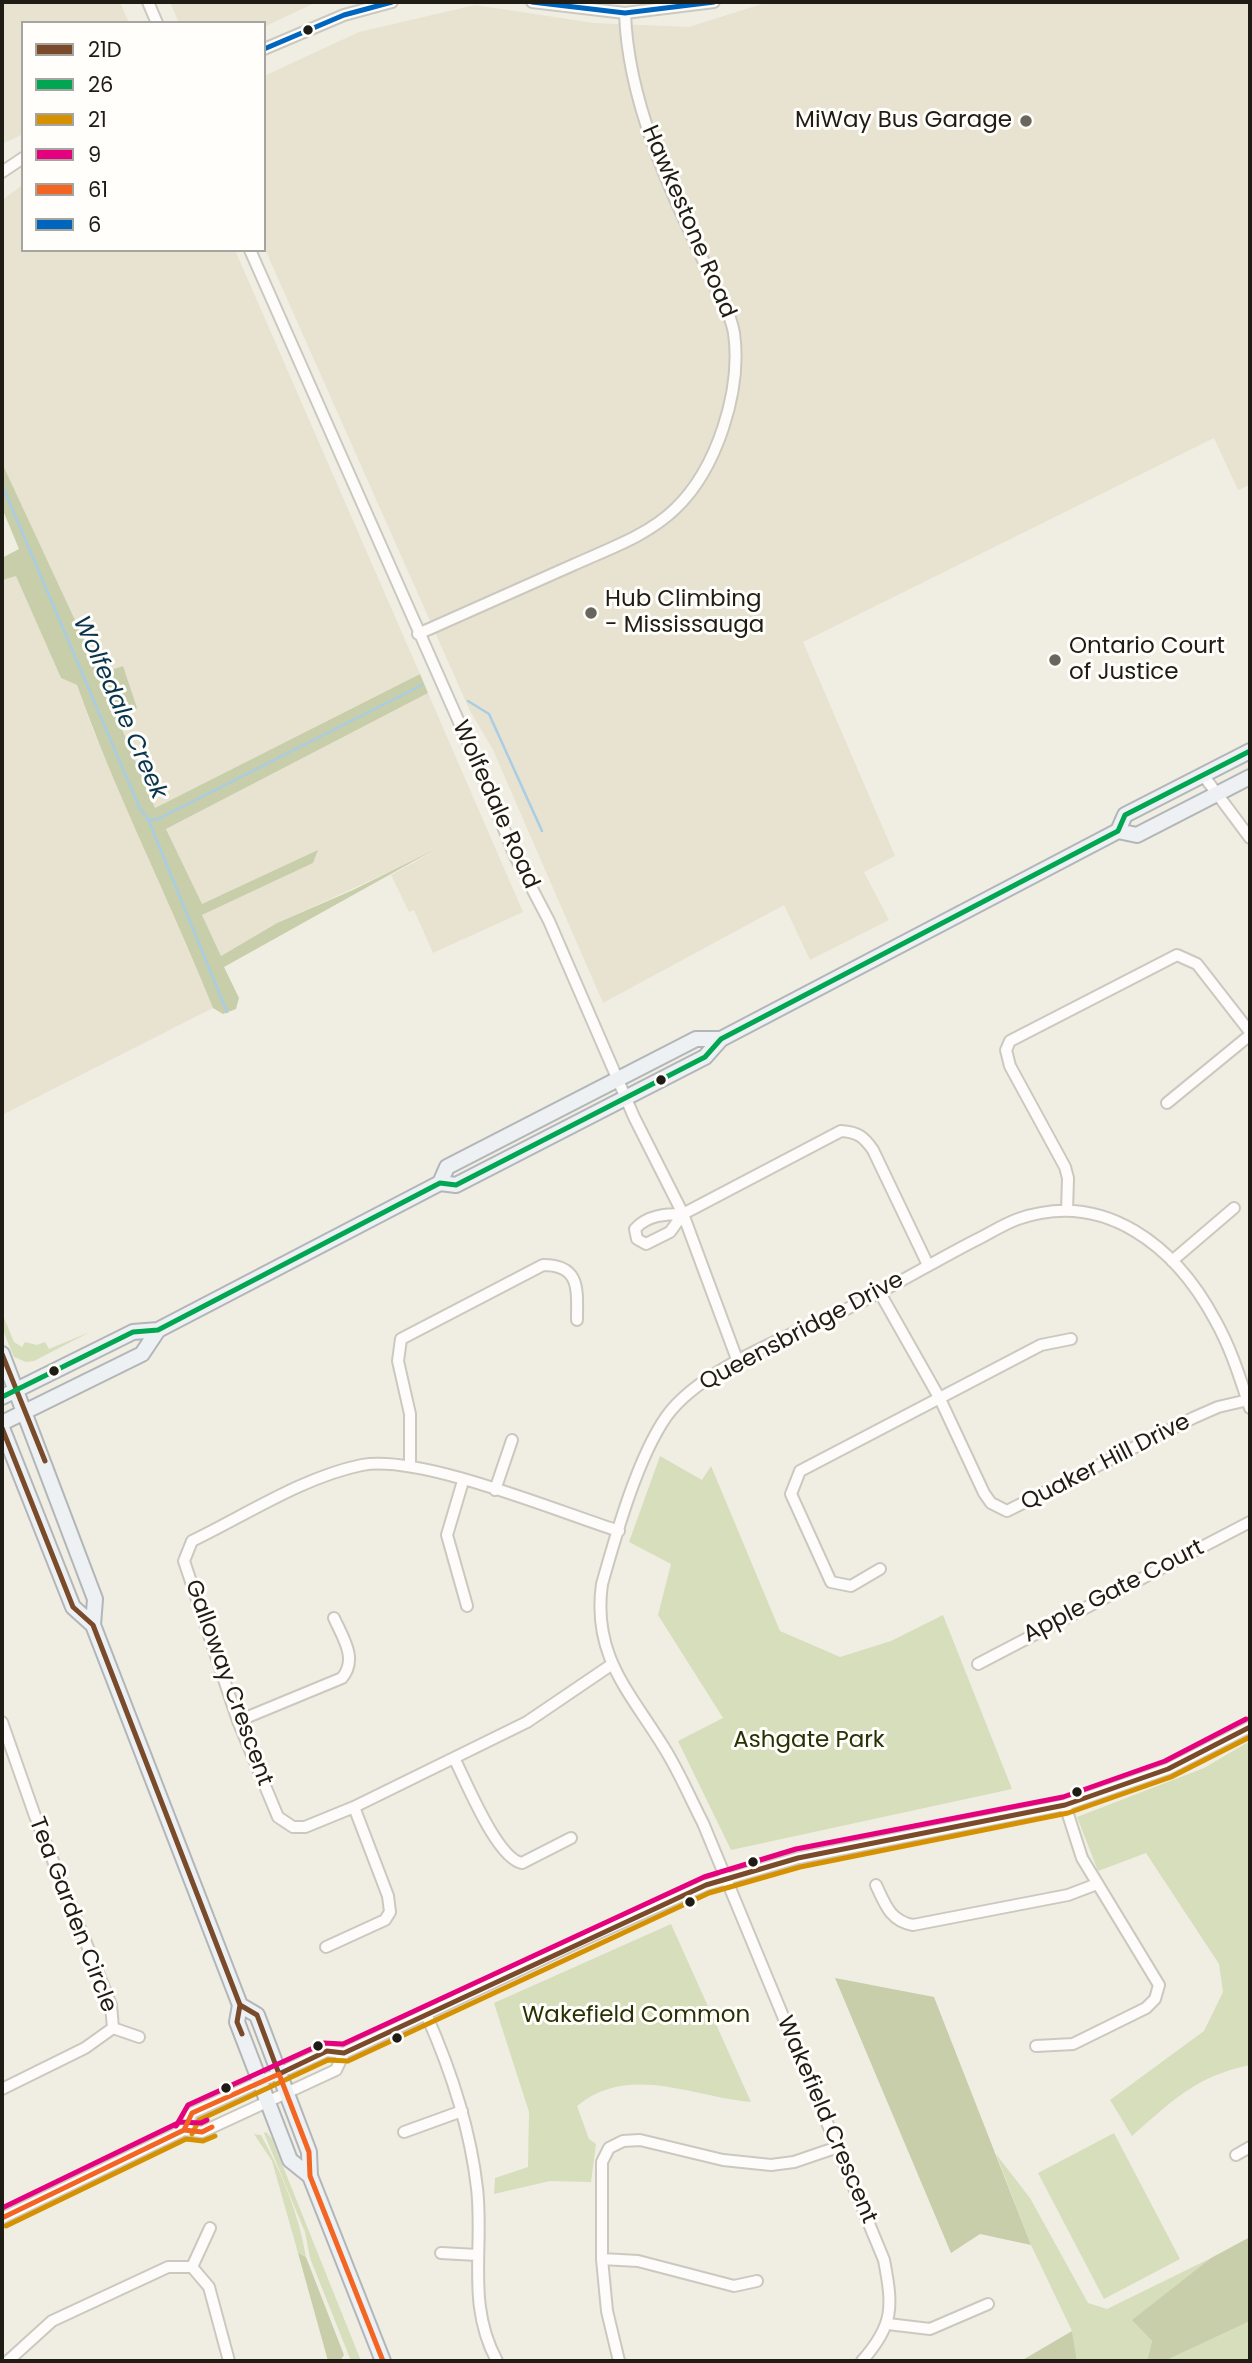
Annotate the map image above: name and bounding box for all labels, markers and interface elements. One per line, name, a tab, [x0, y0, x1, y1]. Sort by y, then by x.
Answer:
legend	[21, 21, 266, 252]
unlabelled marker	[301, 23, 315, 37]
text: 21D	[88, 35, 122, 64]
text: 26	[88, 70, 113, 99]
text: 21	[88, 105, 107, 134]
place label: MiWay Bus Garage	[795, 107, 1012, 135]
marker: MiWay Bus Garage	[1018, 113, 1034, 129]
street label: Hawkestone Road	[635, 122, 741, 322]
text: 9	[88, 140, 101, 169]
text: 61	[88, 175, 108, 204]
text: 6	[88, 210, 101, 239]
place label: Hub Climbing - Mississauga	[605, 586, 764, 640]
marker: Hub Climbing - Mississauga	[583, 605, 599, 621]
water label: Wolfedale Creek	[66, 612, 172, 804]
place label: Ontario Court of Justice	[1069, 633, 1225, 687]
marker: Ontario Court of Justice	[1047, 652, 1063, 668]
street label: Wolfedale Road	[445, 716, 545, 894]
unlabelled marker	[654, 1073, 668, 1087]
street label: Queensbridge Drive	[695, 1267, 909, 1397]
unlabelled marker	[47, 1364, 61, 1378]
street label: Quaker Hill Drive	[1017, 1409, 1195, 1517]
street label: Apple Gate Court	[1019, 1535, 1209, 1649]
street label: Galloway Crescent	[178, 1576, 278, 1790]
park label: Ashgate Park	[733, 1727, 885, 1755]
unlabelled marker	[1070, 1785, 1084, 1799]
street label: Tea Garden Circle	[22, 1813, 122, 2017]
unlabelled marker	[746, 1855, 760, 1869]
unlabelled marker	[683, 1895, 697, 1909]
park label: Wakefield Common	[522, 2002, 750, 2030]
street label: Wakefield Crescent	[770, 2012, 882, 2228]
unlabelled marker	[390, 2031, 404, 2045]
unlabelled marker	[311, 2039, 325, 2053]
unlabelled marker	[219, 2081, 233, 2095]

